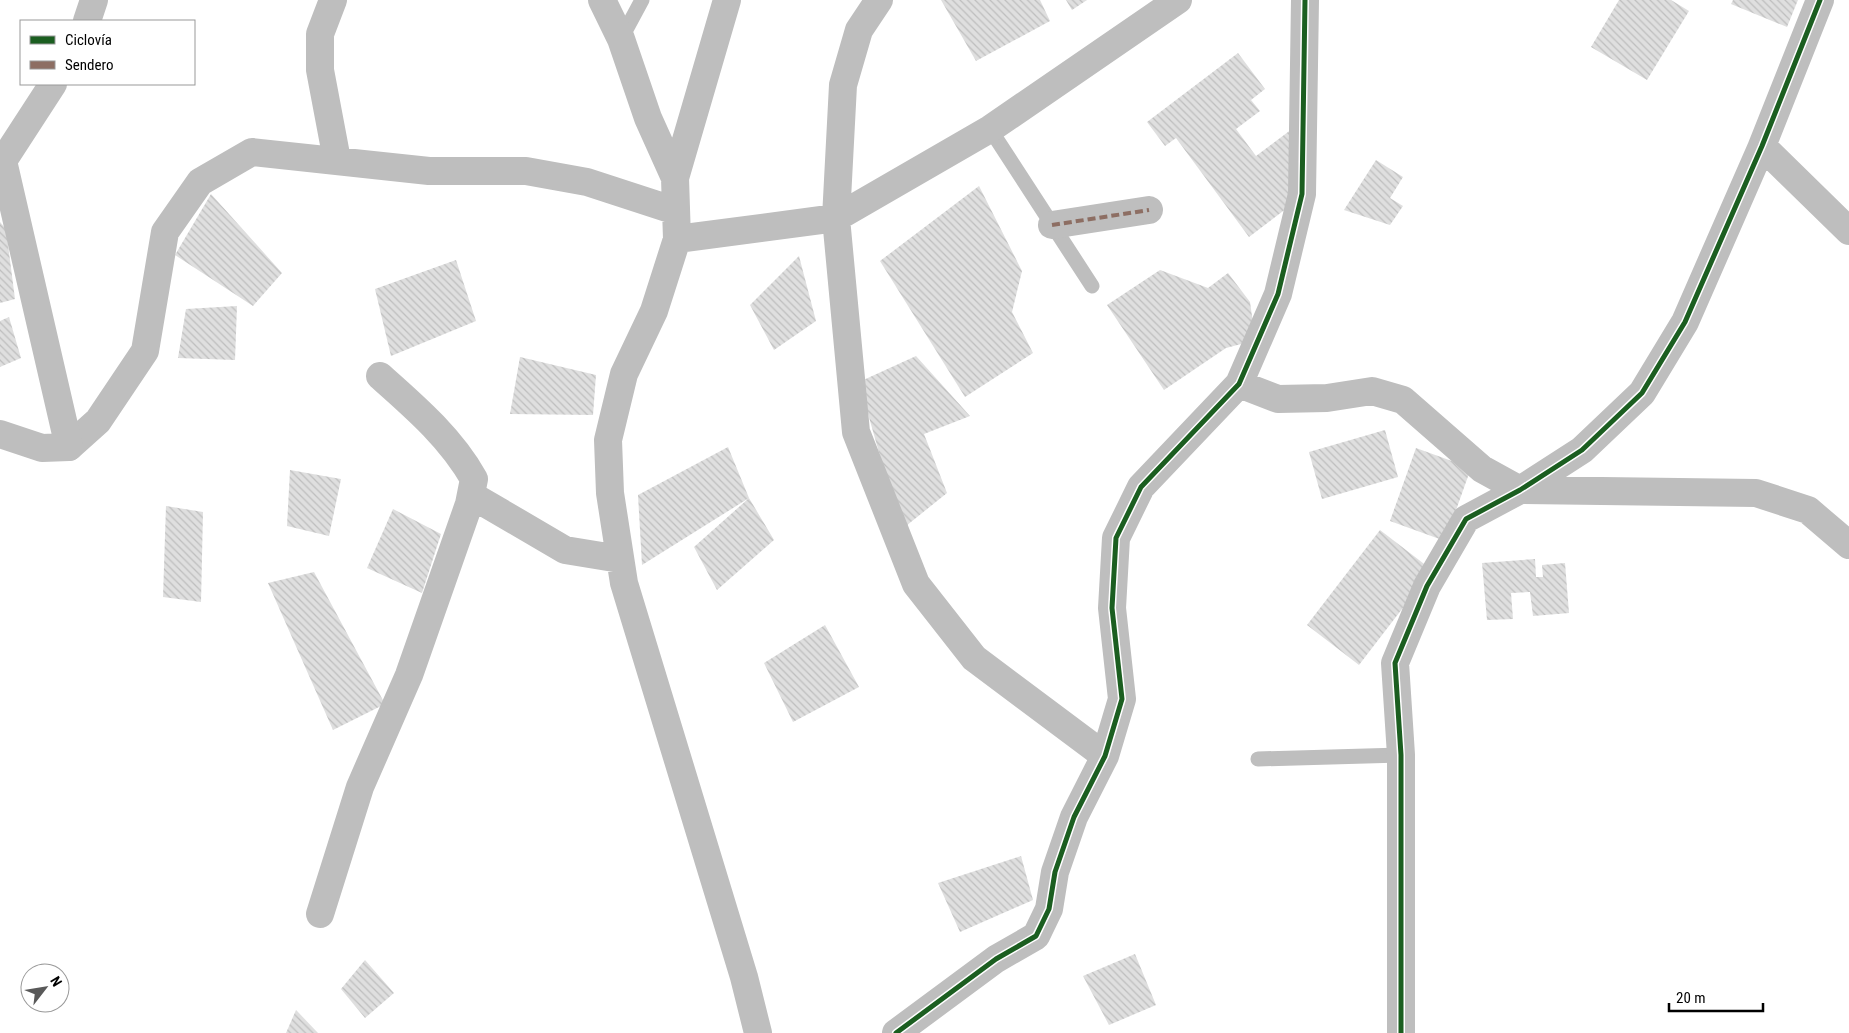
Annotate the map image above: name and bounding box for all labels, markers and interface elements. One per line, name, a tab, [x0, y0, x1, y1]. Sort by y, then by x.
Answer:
legend	[20, 20, 195, 85]
text: Ciclovía	[65, 31, 112, 49]
text: Sendero	[65, 56, 114, 74]
north arrow	[20, 963, 70, 1013]
text: N	[47, 974, 65, 989]
scale bar	[1669, 980, 1763, 1012]
text: 20 m	[1676, 989, 1706, 1007]

